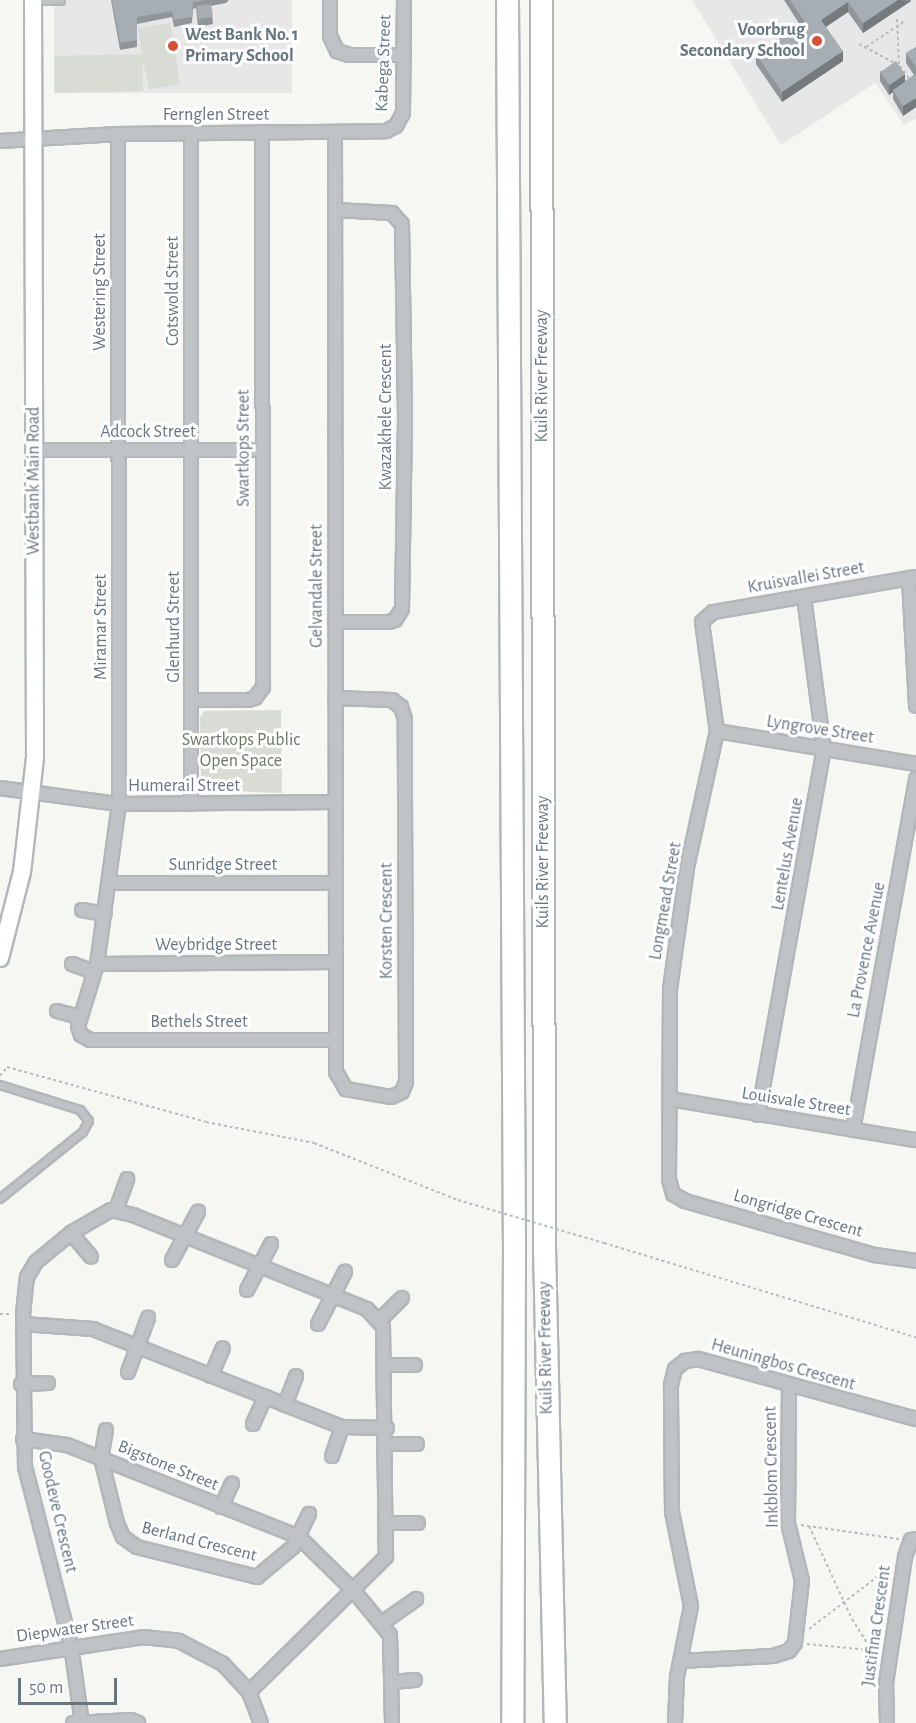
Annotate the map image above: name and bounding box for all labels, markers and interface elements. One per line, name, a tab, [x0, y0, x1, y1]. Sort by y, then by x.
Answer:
street label: Kabega Street	[372, 14, 396, 112]
place label: Voorbrug Secondary School	[680, 20, 805, 63]
place label: West Bank No. 1 Primary School	[185, 25, 298, 68]
marker: Voorbrug Secondary School	[810, 34, 824, 48]
marker: West Bank No. 1 Primary School	[166, 39, 180, 53]
street label: Fernglen Street	[163, 104, 269, 126]
street label: Westering Street	[89, 233, 111, 351]
street label: Cotswold Street	[162, 236, 184, 346]
street label: Kuils River Freeway	[531, 309, 553, 443]
street label: Kwazakhele Crescent	[375, 344, 397, 490]
street label: Swartkops Street	[233, 389, 255, 507]
street label: Westbank Main Road	[23, 407, 45, 555]
street label: Adcock Street	[100, 421, 196, 443]
street label: Gelvandale Street	[306, 524, 328, 648]
street label: Kruisvallei Street	[746, 557, 866, 599]
street label: Glenhurd Street	[163, 571, 185, 683]
street label: Miramar Street	[90, 574, 112, 680]
street label: Lyngrove Street	[765, 711, 875, 749]
park label: Swartkops Public Open Space	[182, 730, 300, 772]
street label: Humerail Street	[128, 775, 240, 797]
street label: Kuils River Freeway	[532, 795, 554, 929]
street label: Lentelus Avenue	[767, 796, 809, 912]
street label: Longmead Street	[645, 840, 687, 962]
street label: Sunridge Street	[169, 854, 277, 876]
street label: Korsten Crescent	[376, 863, 398, 979]
street label: La Provence Avenue	[843, 880, 891, 1020]
street label: Weybridge Street	[155, 934, 277, 956]
street label: Bethels Street	[150, 1011, 248, 1033]
street label: Louisvale Street	[740, 1083, 852, 1121]
street label: Longridge Crescent	[731, 1185, 865, 1243]
street label: Kuils River Freeway	[534, 1281, 558, 1415]
street label: Heuningbos Crescent	[709, 1334, 857, 1396]
street label: Inkblom Crescent	[760, 1406, 784, 1528]
street label: Bigstone Street	[115, 1436, 221, 1496]
street label: Goodeve Crescent	[32, 1449, 82, 1575]
street label: Berland Crescent	[139, 1517, 259, 1567]
street label: Justifina Crescent	[858, 1564, 896, 1688]
street label: Diepwater Street	[15, 1610, 135, 1648]
scale bar	[21, 1666, 120, 1704]
text: 50 m	[29, 1679, 63, 1697]

